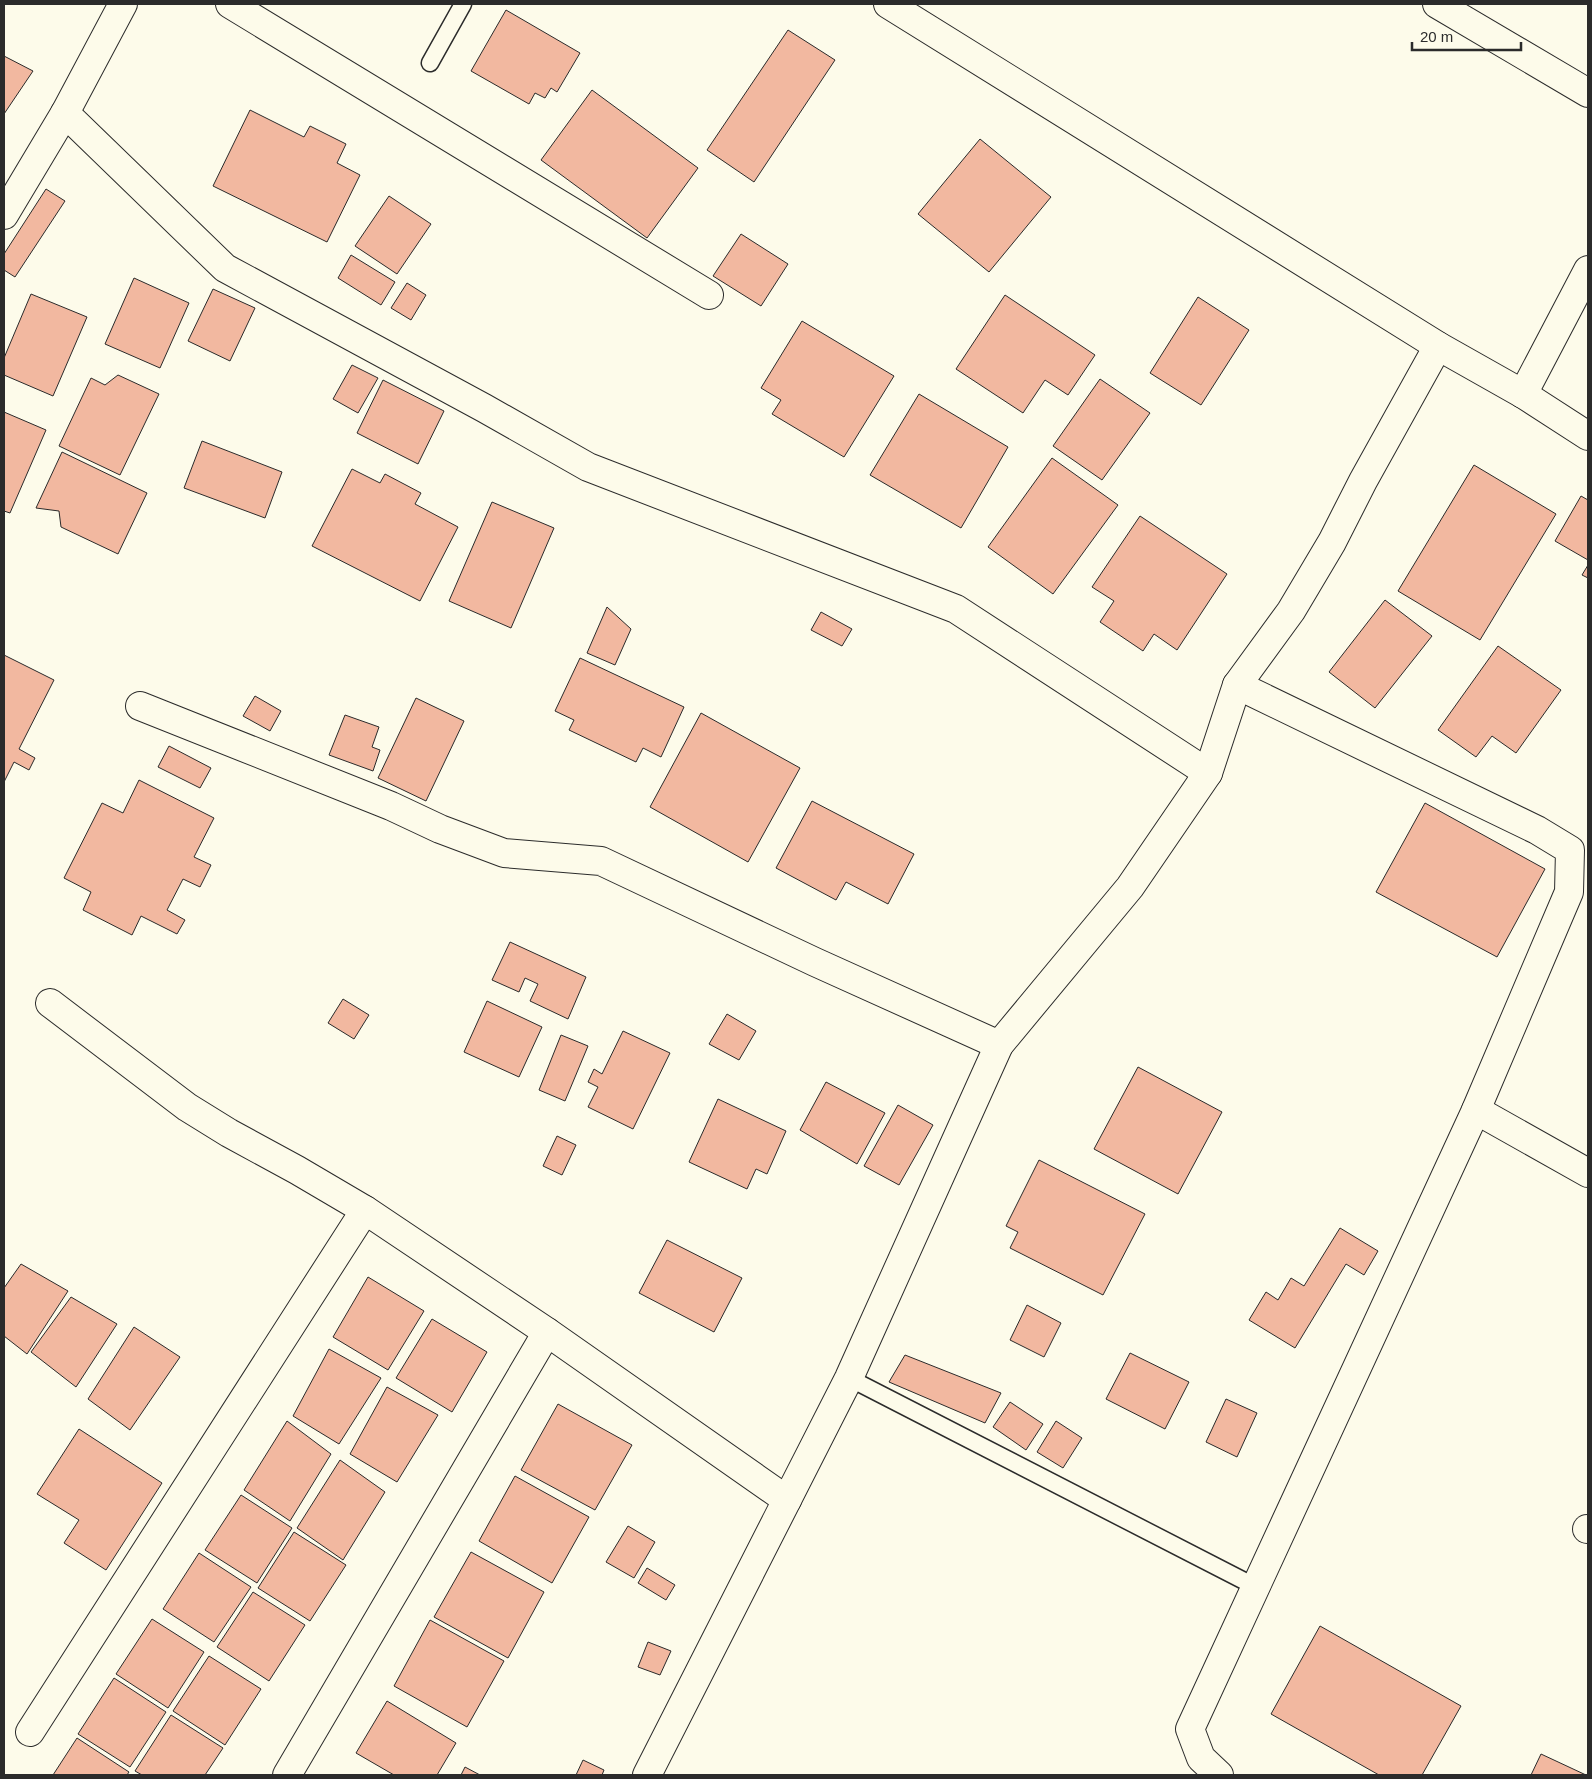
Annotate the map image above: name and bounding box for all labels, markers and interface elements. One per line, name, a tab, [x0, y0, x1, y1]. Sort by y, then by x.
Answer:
scale bar	[1412, 20, 1521, 52]
text: 20 m	[1420, 28, 1453, 45]

